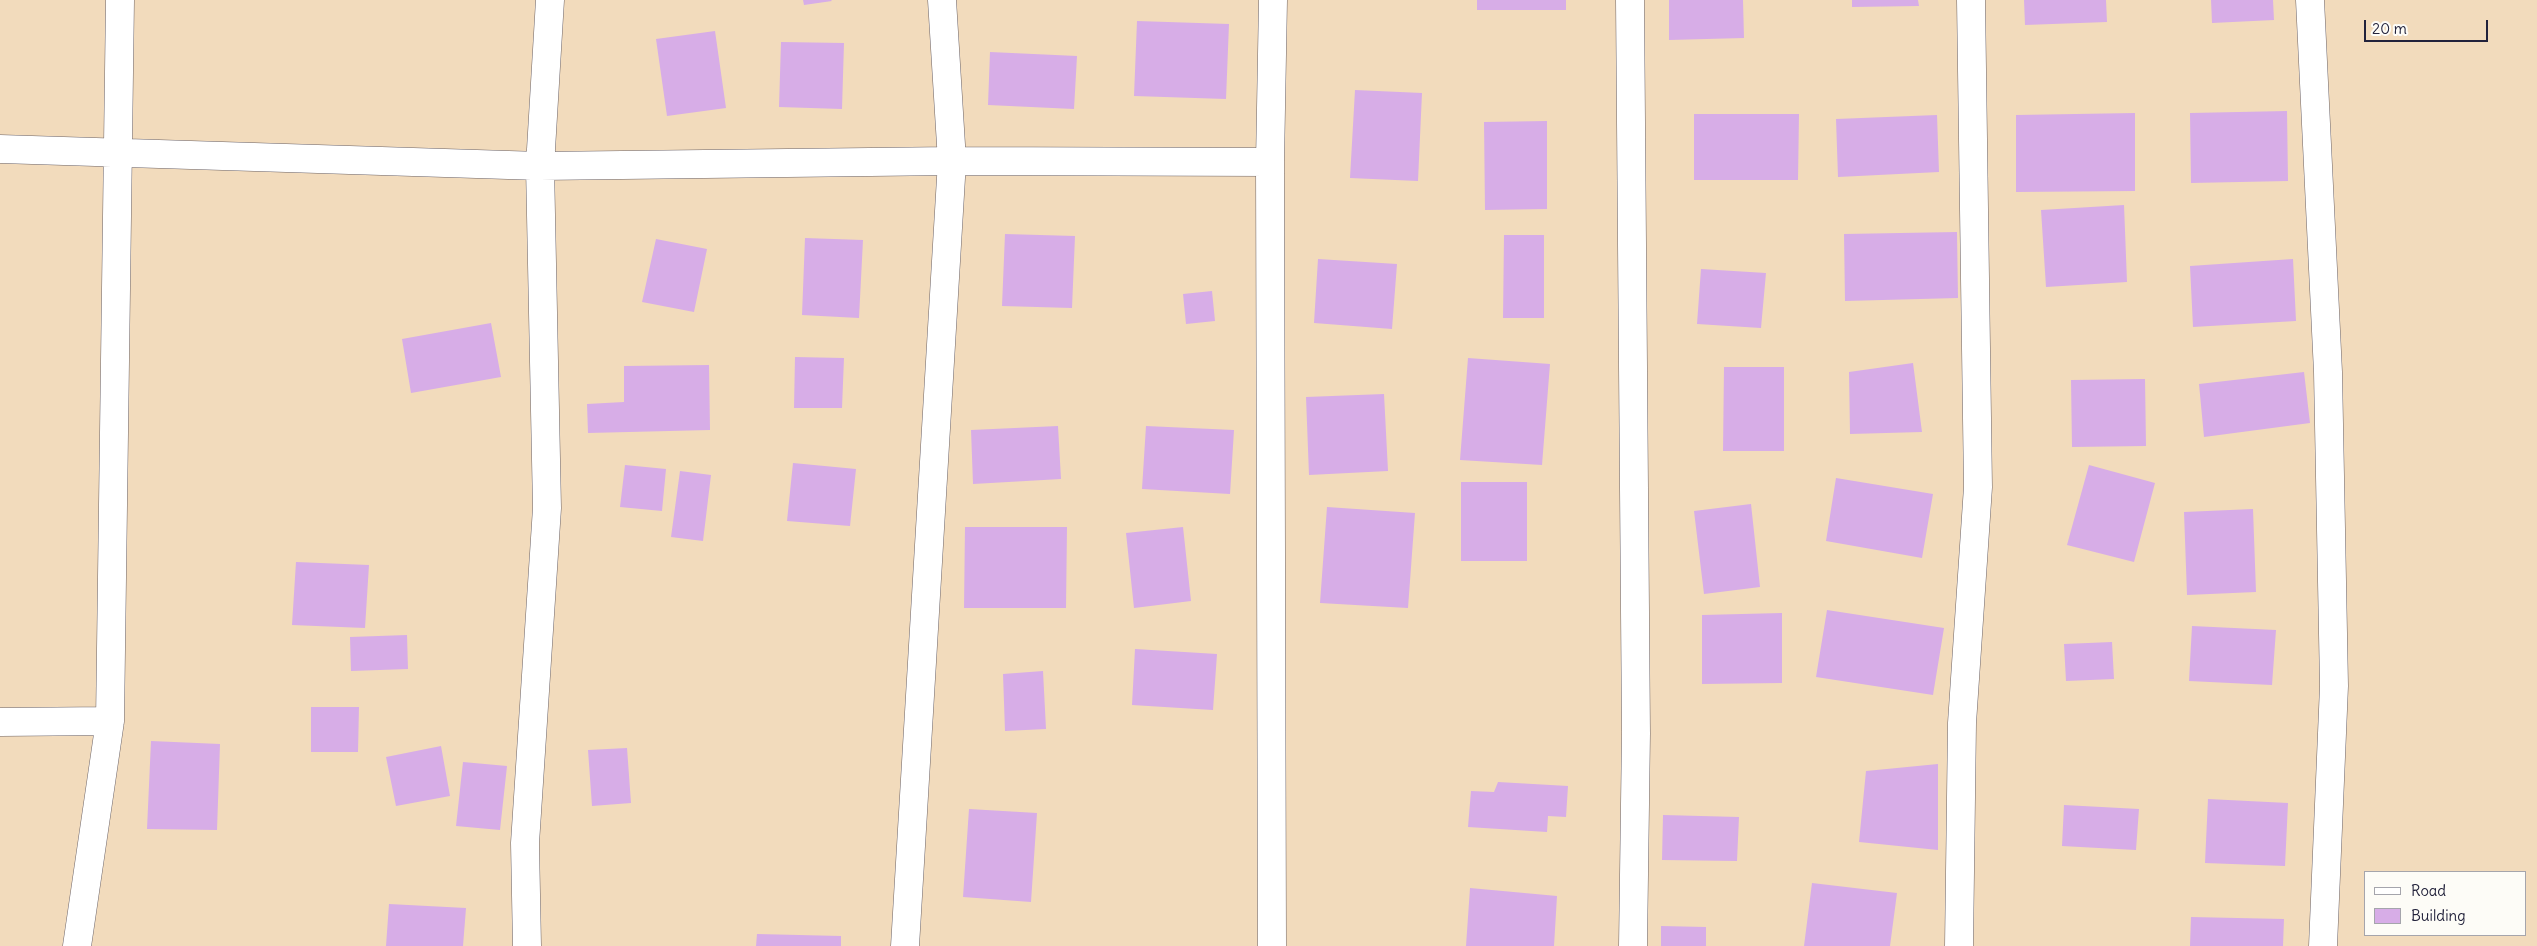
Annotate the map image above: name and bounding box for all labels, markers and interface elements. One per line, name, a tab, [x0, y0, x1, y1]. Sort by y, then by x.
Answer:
scale bar	[2367, 10, 2491, 42]
text: 20 m	[2372, 19, 2407, 38]
legend	[2364, 871, 2527, 936]
text: Road	[2411, 881, 2446, 900]
text: Building	[2411, 906, 2466, 925]

